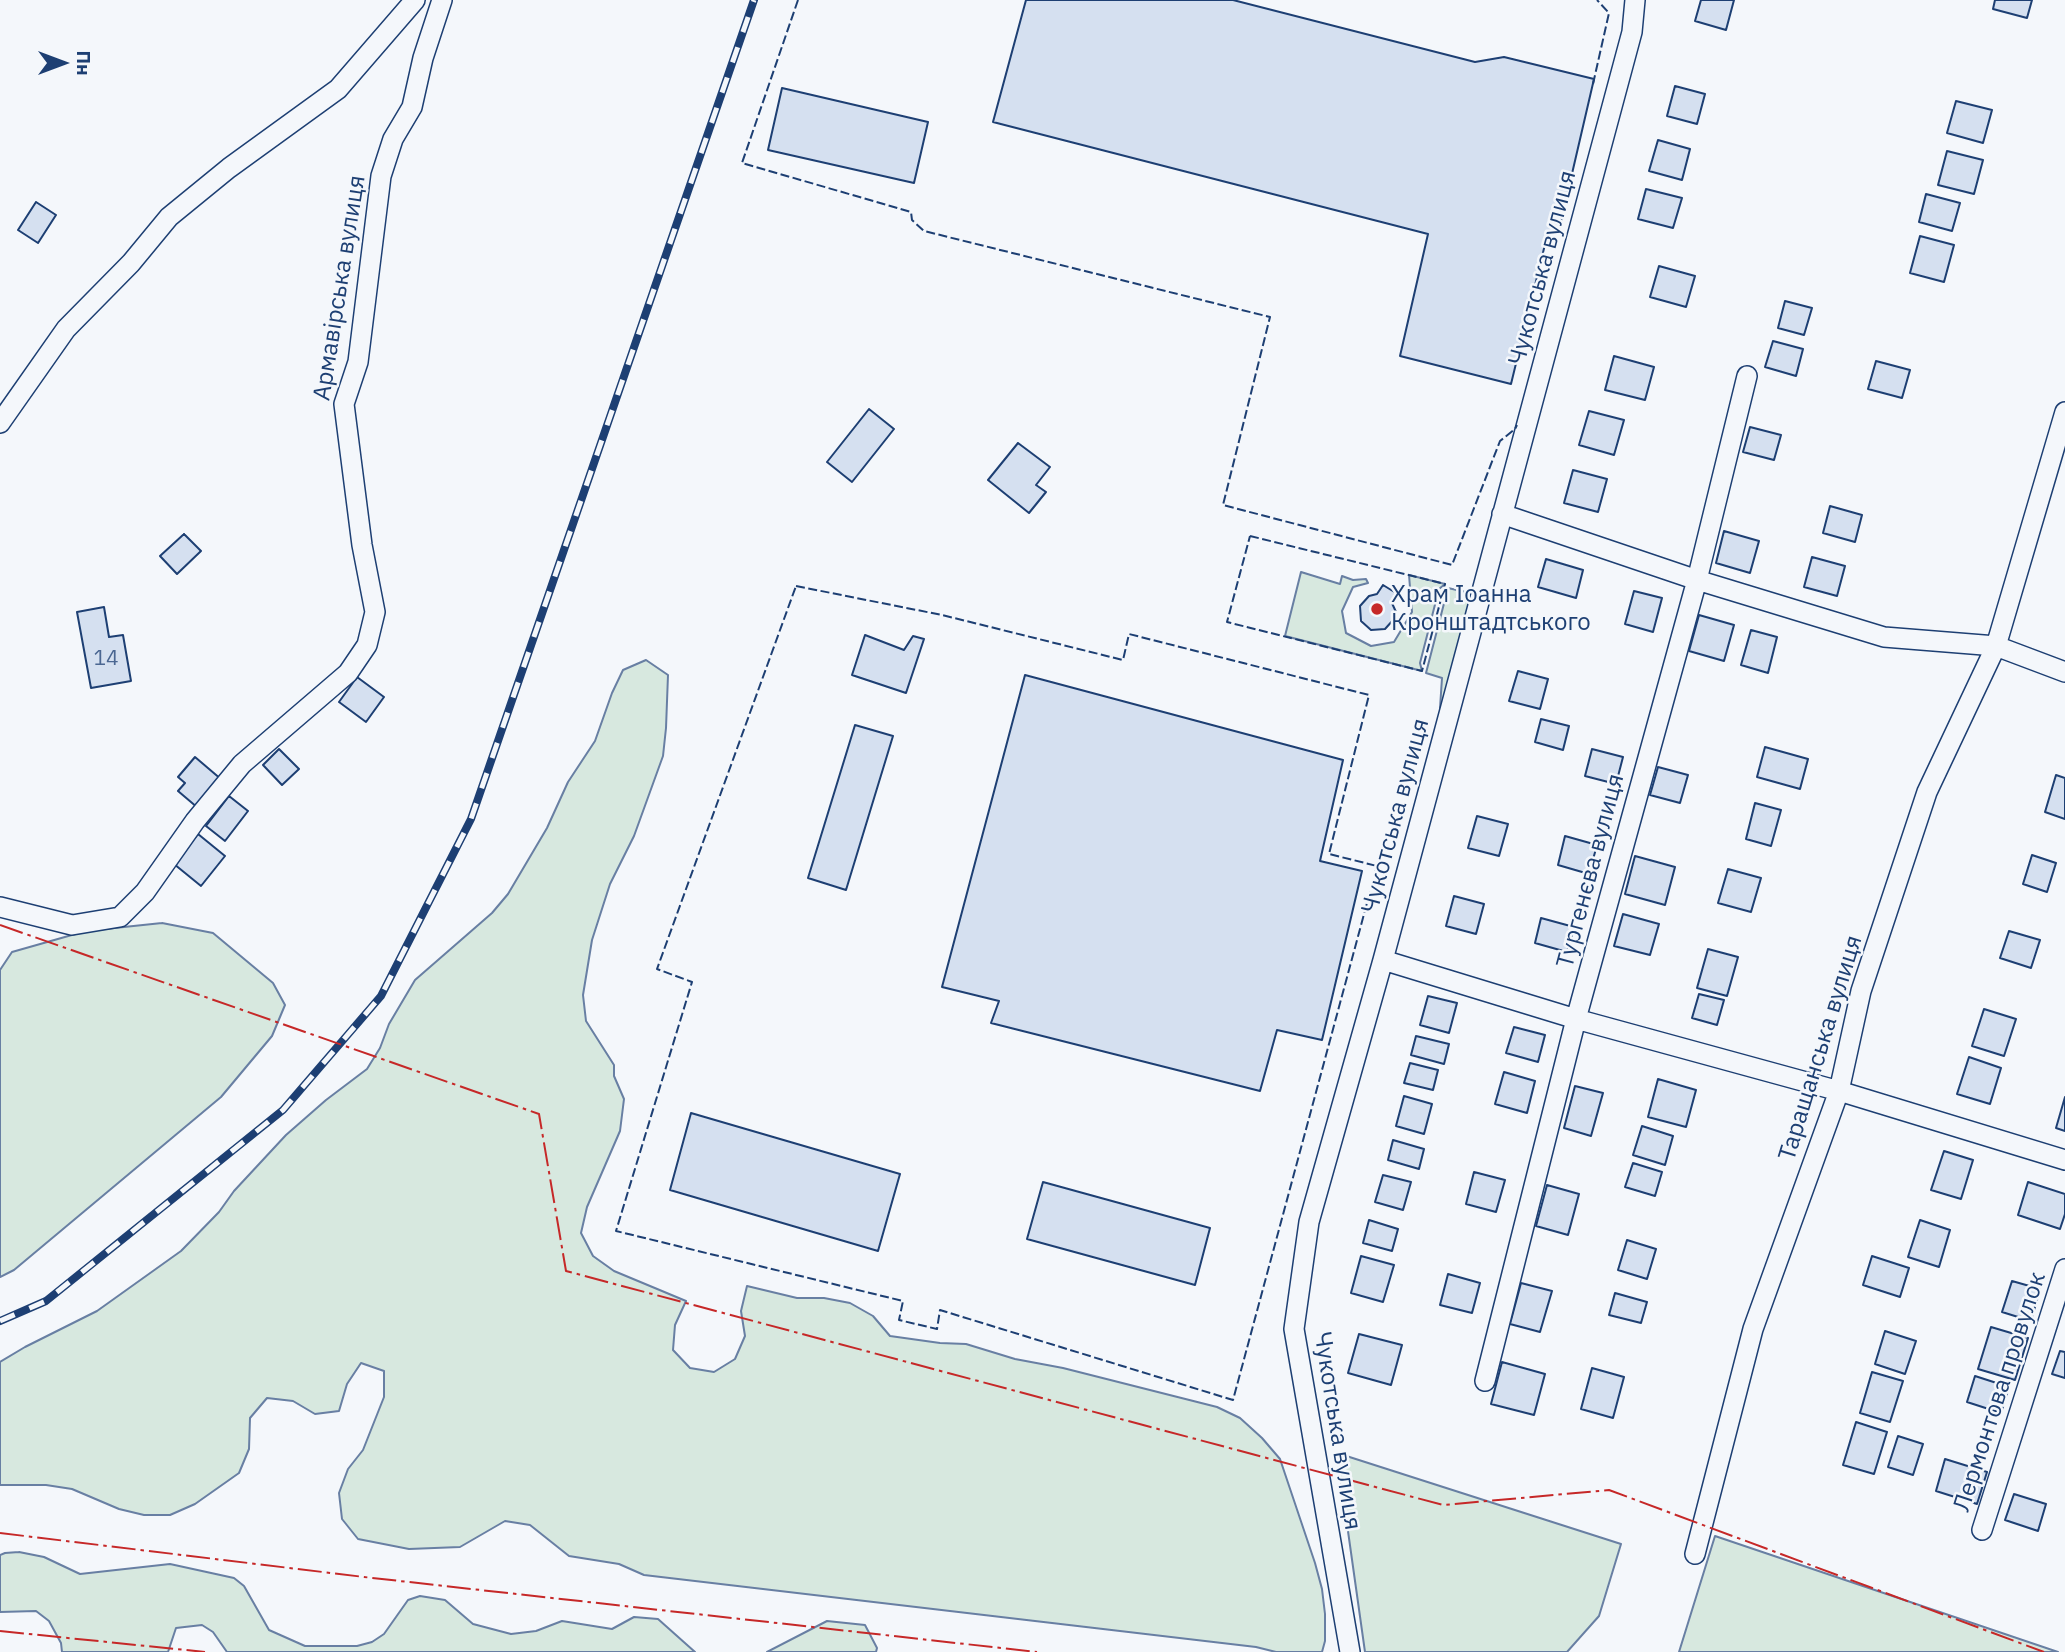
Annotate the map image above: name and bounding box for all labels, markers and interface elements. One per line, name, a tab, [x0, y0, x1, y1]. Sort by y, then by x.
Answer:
north arrow	[28, 28, 98, 98]
text: Пн	[72, 50, 96, 76]
street label: Чукотська вулиця	[1503, 168, 1583, 368]
street label: Армавірська вулиця	[308, 173, 372, 403]
place label: Храм Іоанна Кронштадтського	[1391, 581, 1591, 637]
marker: Храм Іоанна Кронштадтського	[1369, 601, 1385, 617]
house number: 14	[93, 646, 119, 672]
street label: Чукотська вулиця	[1356, 716, 1436, 916]
street label: Тургенєва вулиця	[1551, 771, 1631, 971]
street label: Таращанська вулиця	[1773, 932, 1869, 1164]
street label: Лермонтова провулок	[1948, 1269, 2052, 1515]
street label: Чукотська вулиця	[1307, 1330, 1367, 1532]

